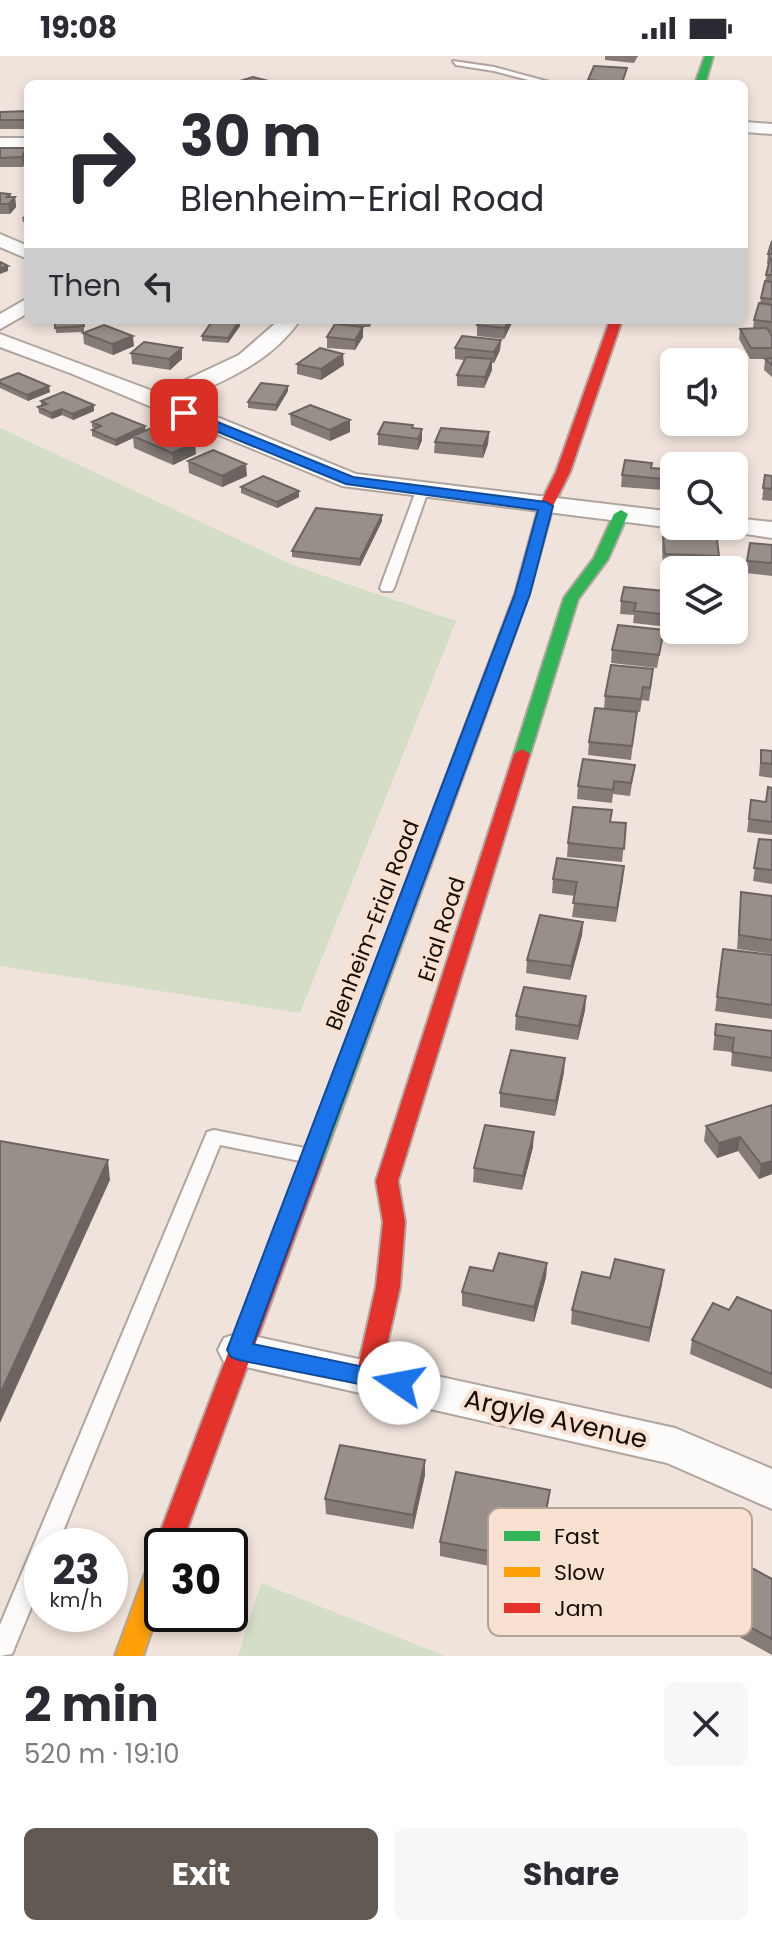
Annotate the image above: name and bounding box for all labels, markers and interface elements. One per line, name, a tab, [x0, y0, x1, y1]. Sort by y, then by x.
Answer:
text: 19:08	[40, 6, 117, 49]
text: 30 m	[180, 97, 322, 176]
icon: right	[48, 112, 152, 216]
text: Blenheim-Erial Road	[180, 173, 545, 224]
text: Then	[48, 264, 121, 307]
icon: left	[137, 264, 181, 308]
map controls	[660, 348, 748, 644]
button: sound	[660, 348, 748, 436]
pin	[150, 379, 218, 447]
icon: arrive	[162, 391, 206, 435]
button: search	[660, 452, 748, 540]
button: layers	[660, 556, 748, 644]
street label: Blenheim-Erial Road	[318, 816, 427, 1035]
street label: Erial Road	[410, 873, 473, 985]
position arrow	[357, 1341, 441, 1425]
street label: Argyle Avenue	[461, 1380, 651, 1458]
legend	[488, 1508, 752, 1636]
text: Fast	[554, 1521, 599, 1552]
speed limit sign: 30	[144, 1528, 248, 1632]
text: 23	[52, 1542, 100, 1598]
text: Slow	[554, 1557, 604, 1588]
text: km/h	[49, 1586, 103, 1614]
text: Jam	[554, 1593, 603, 1624]
text: 2 min	[24, 1671, 159, 1738]
button: close	[664, 1682, 748, 1766]
text: 520 m · 19:10	[24, 1736, 180, 1772]
button: Exit	[24, 1828, 378, 1920]
button: Share	[394, 1828, 748, 1920]

